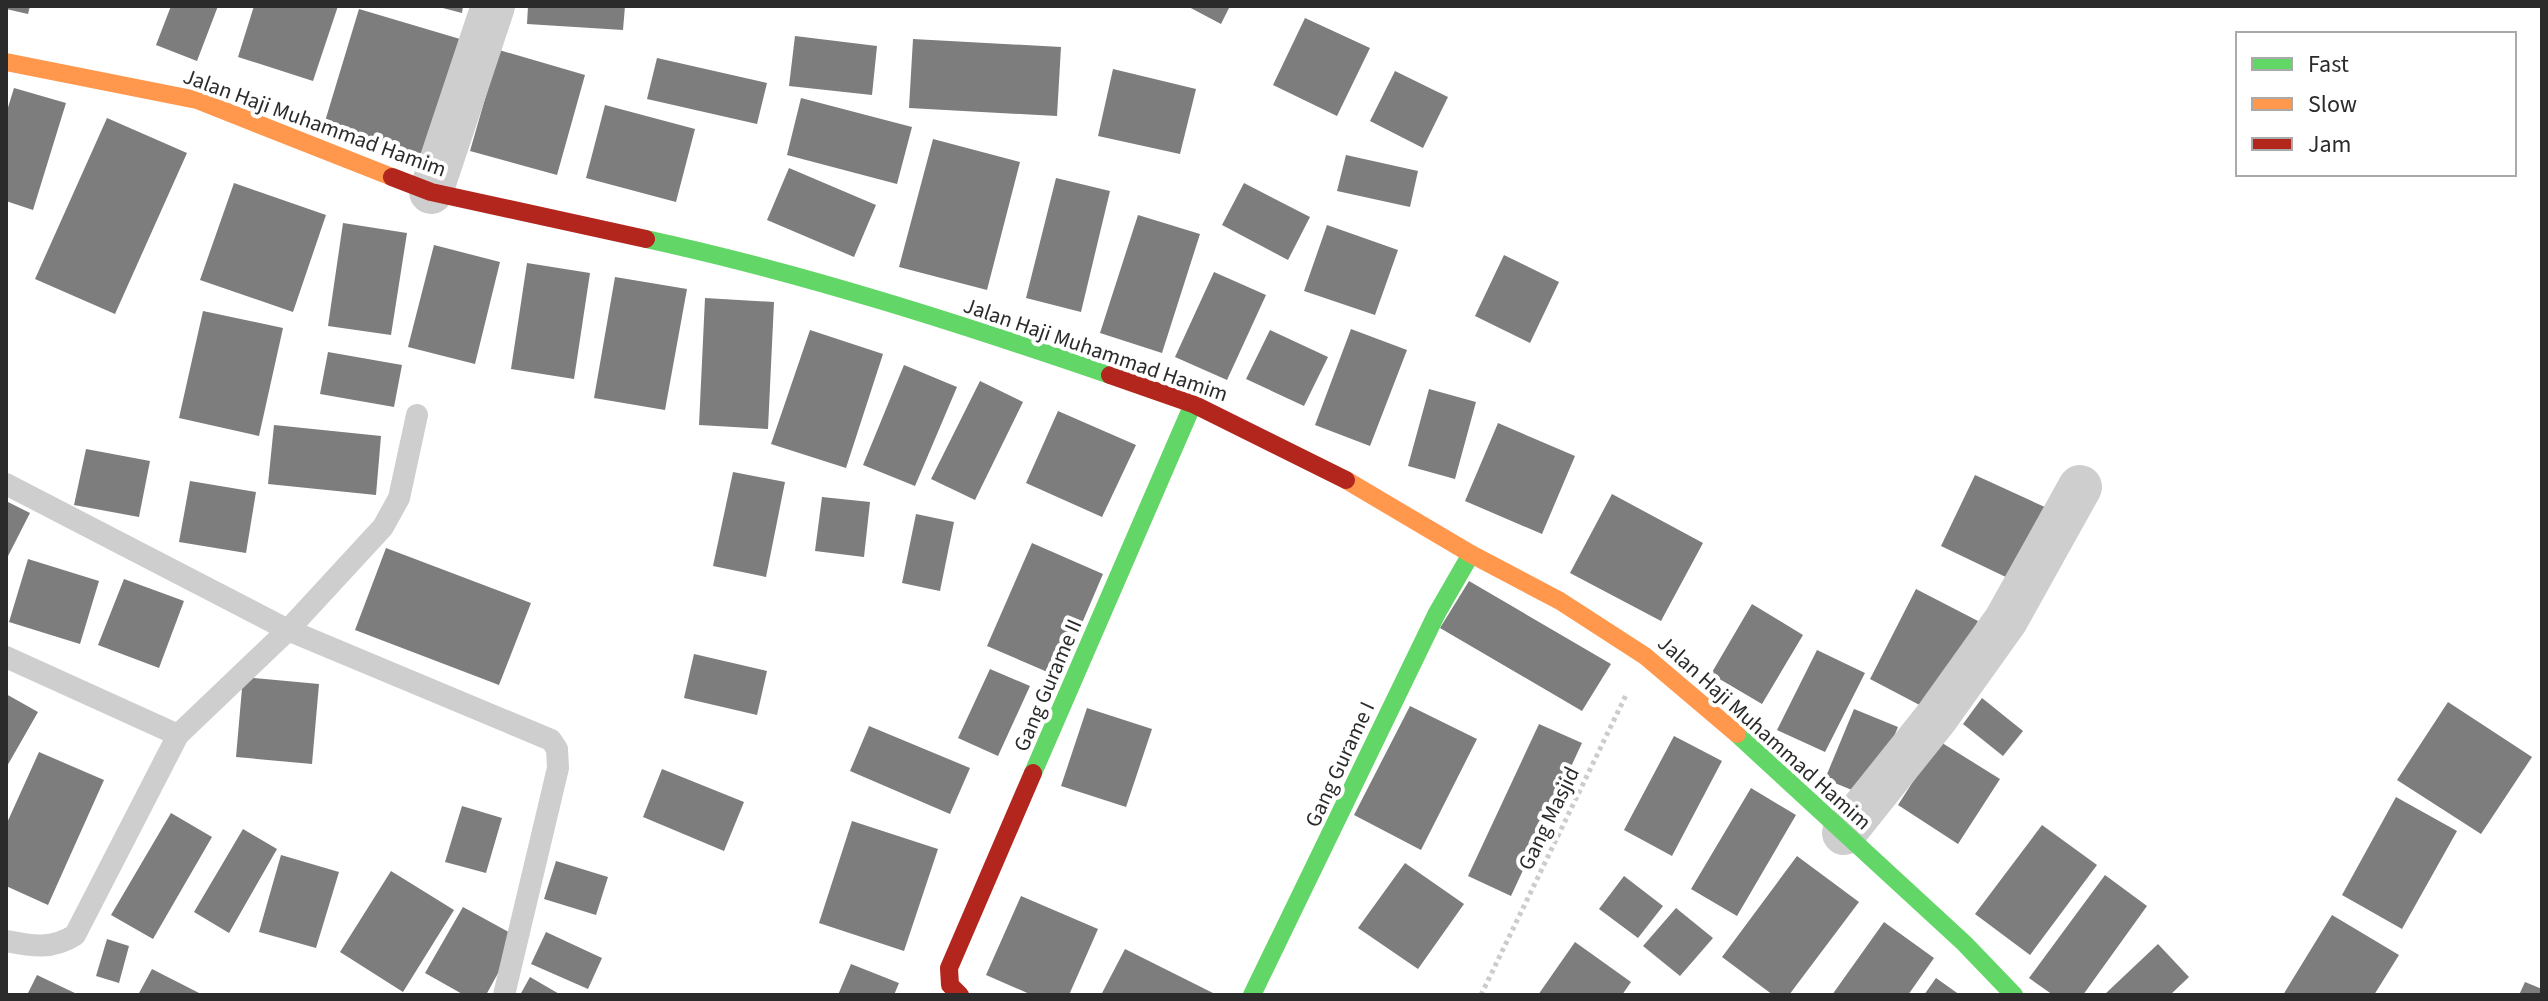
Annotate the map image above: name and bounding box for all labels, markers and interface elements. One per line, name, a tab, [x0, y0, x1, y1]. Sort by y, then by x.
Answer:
legend	[2236, 32, 2516, 176]
text: Fast	[2308, 47, 2349, 82]
street label: Jalan Haji Muhammad Hamim	[179, 60, 451, 186]
text: Slow	[2308, 87, 2357, 122]
text: Jam	[2308, 127, 2352, 162]
street label: Jalan Haji Muhammad Hamim	[959, 290, 1232, 410]
street label: Gang Gurame II	[1006, 614, 1090, 757]
street label: Jalan Haji Muhammad Hamim	[1650, 628, 1878, 838]
street label: Gang Gurame I	[1297, 696, 1383, 832]
street label: Gang Masjid	[1510, 761, 1588, 876]

